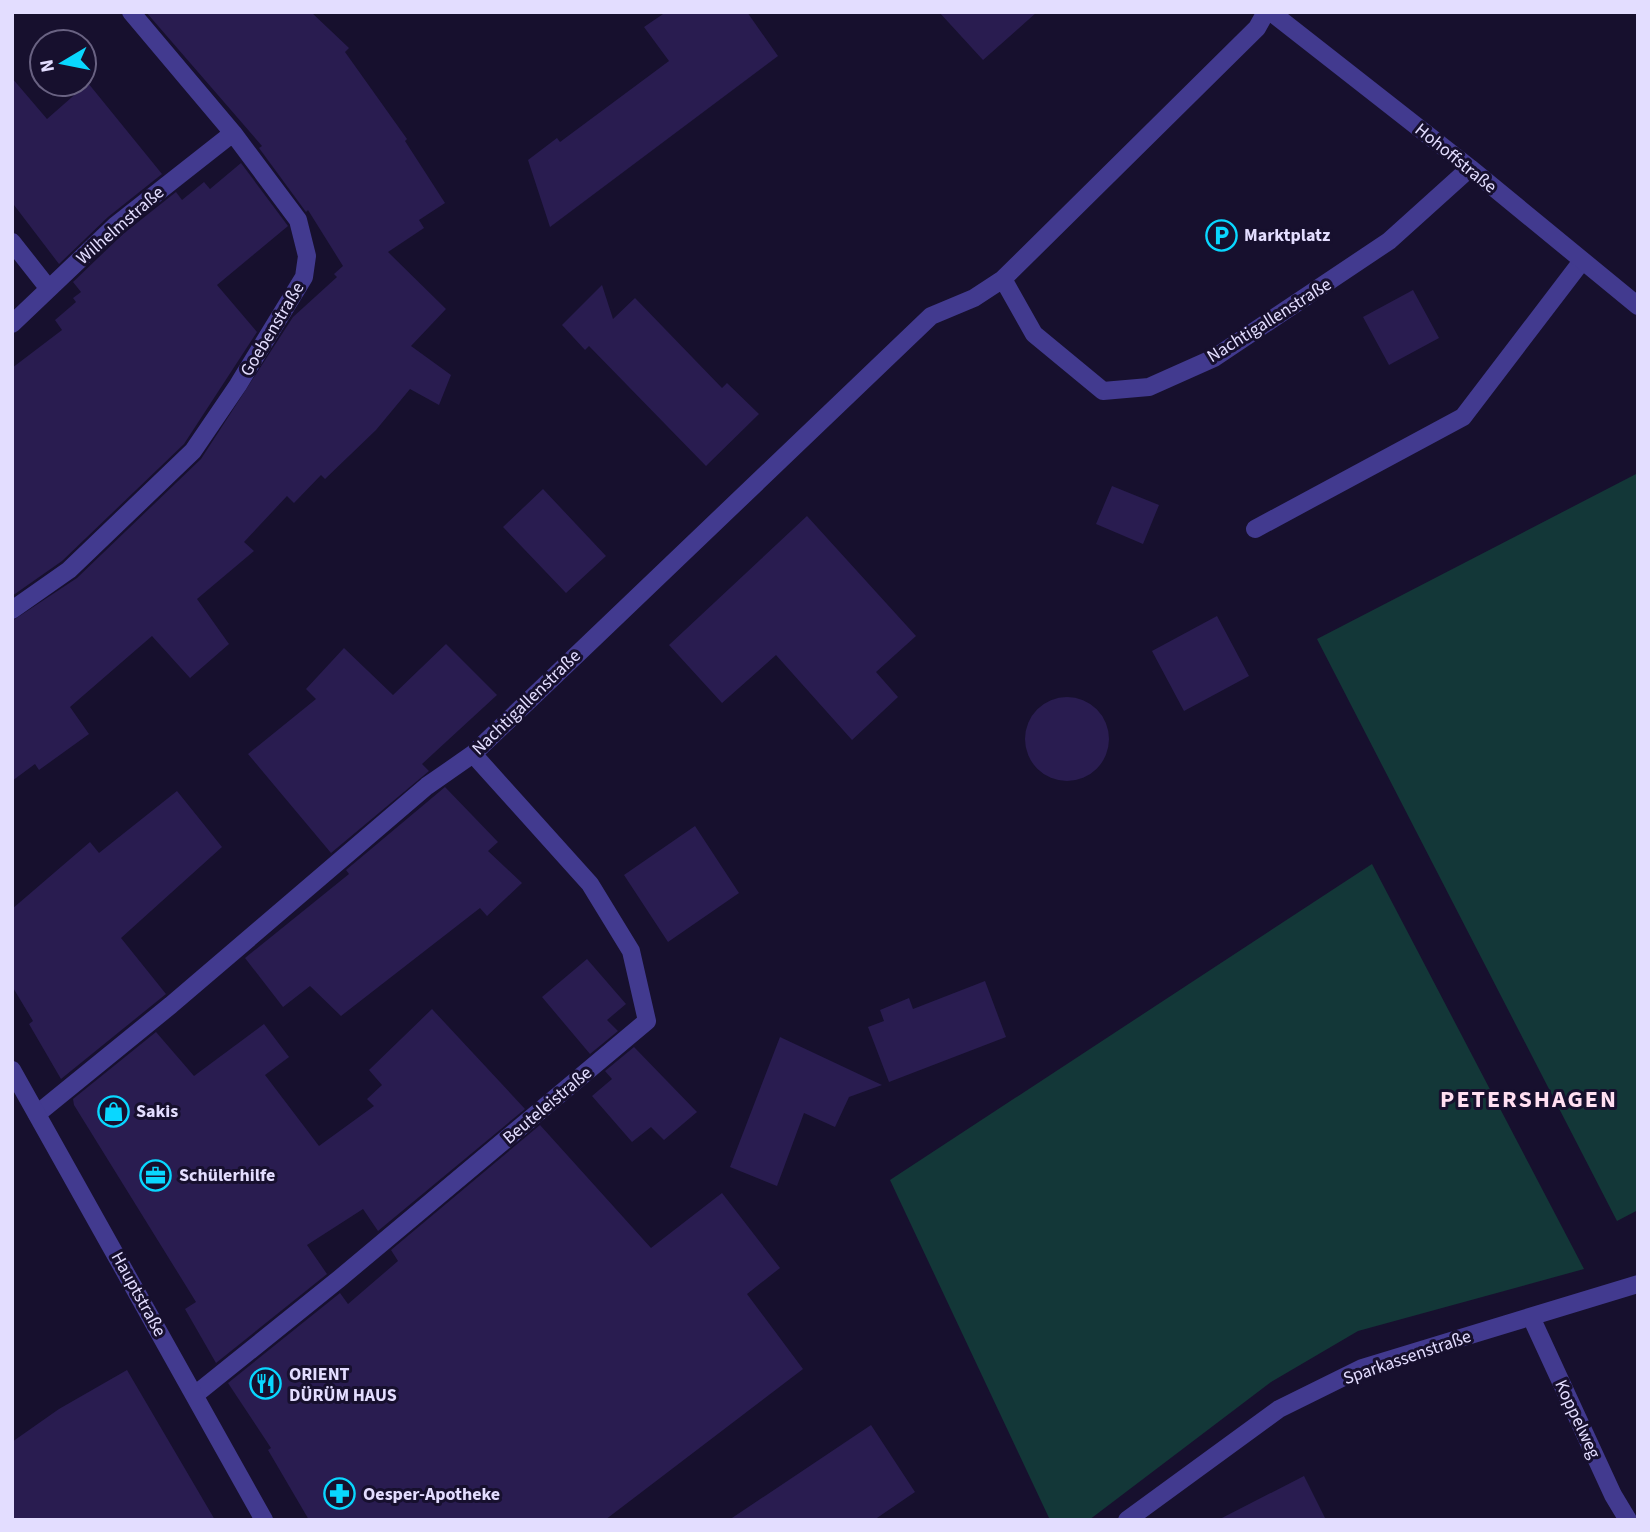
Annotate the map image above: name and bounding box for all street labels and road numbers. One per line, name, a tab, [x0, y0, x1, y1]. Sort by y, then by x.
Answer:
street label: Hohoffstraße	[1409, 118, 1502, 199]
street label: Wilhelmstraße	[71, 180, 170, 271]
street label: Nachtigallenstraße	[1202, 272, 1336, 369]
street label: Goebenstraße	[234, 277, 310, 381]
street label: Nachtigallenstraße	[466, 644, 586, 761]
street label: Beuteleistraße	[497, 1061, 597, 1150]
street label: Hauptstraße	[105, 1247, 172, 1341]
street label: Sparkassenstraße	[1340, 1324, 1475, 1391]
street label: Koppelweg	[1548, 1376, 1607, 1463]

